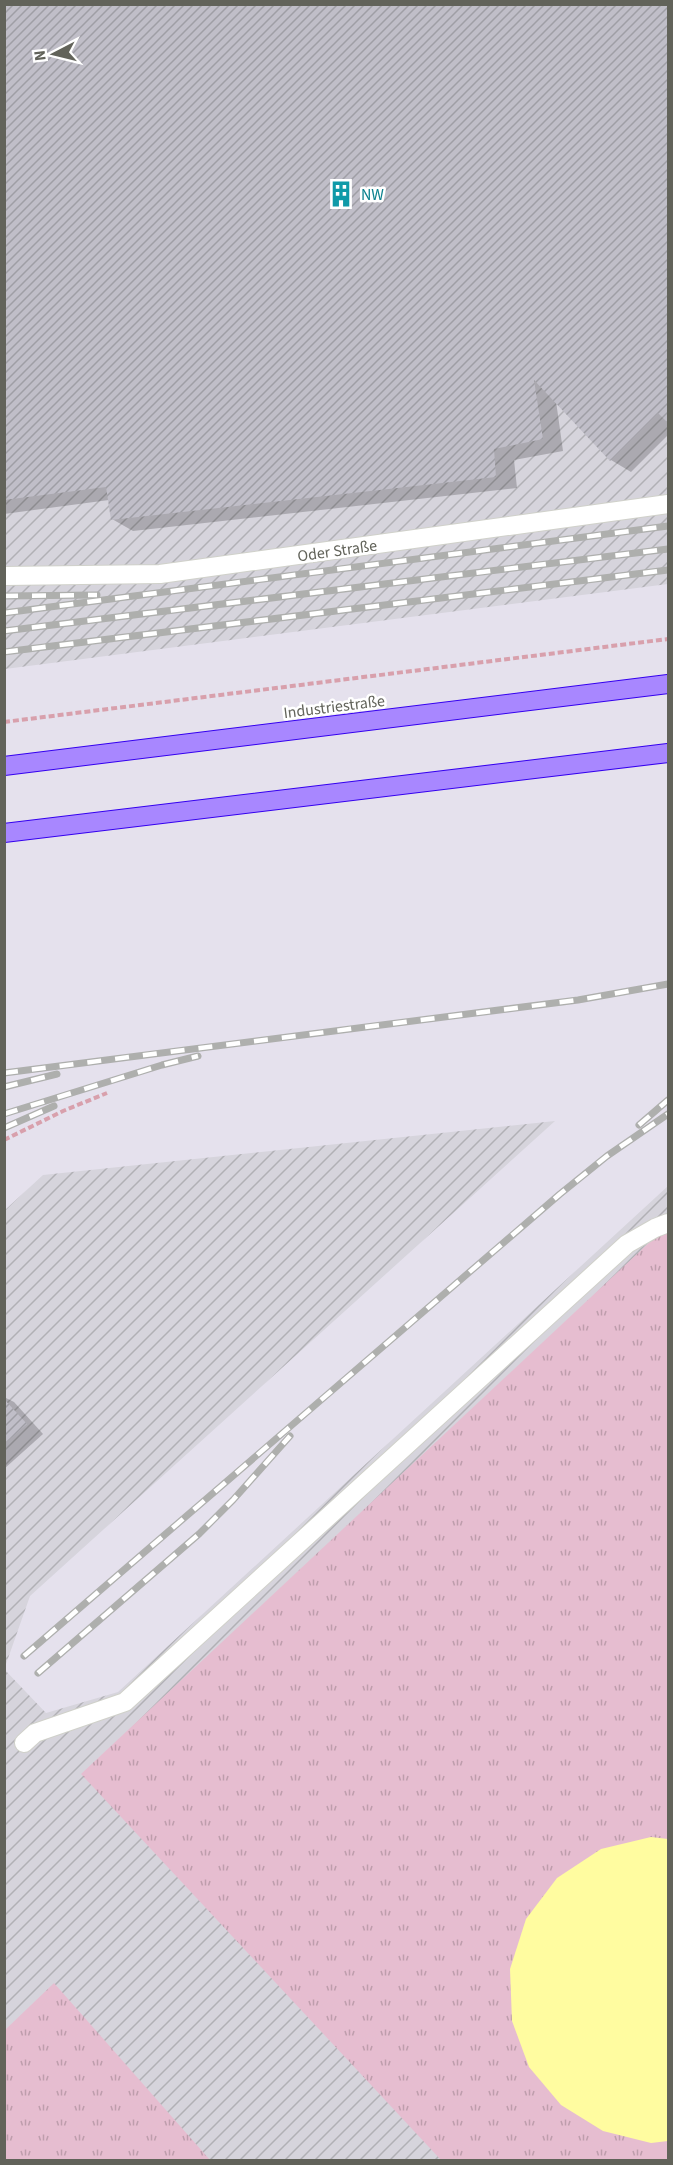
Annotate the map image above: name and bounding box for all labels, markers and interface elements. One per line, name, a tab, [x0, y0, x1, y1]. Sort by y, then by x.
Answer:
north arrow	[24, 24, 84, 84]
text: N	[29, 49, 52, 62]
building icon: NW	[326, 179, 356, 209]
place label: NW	[361, 184, 384, 206]
street label: Oder Straße	[296, 535, 378, 567]
street label: Industriestraße	[282, 690, 386, 724]

